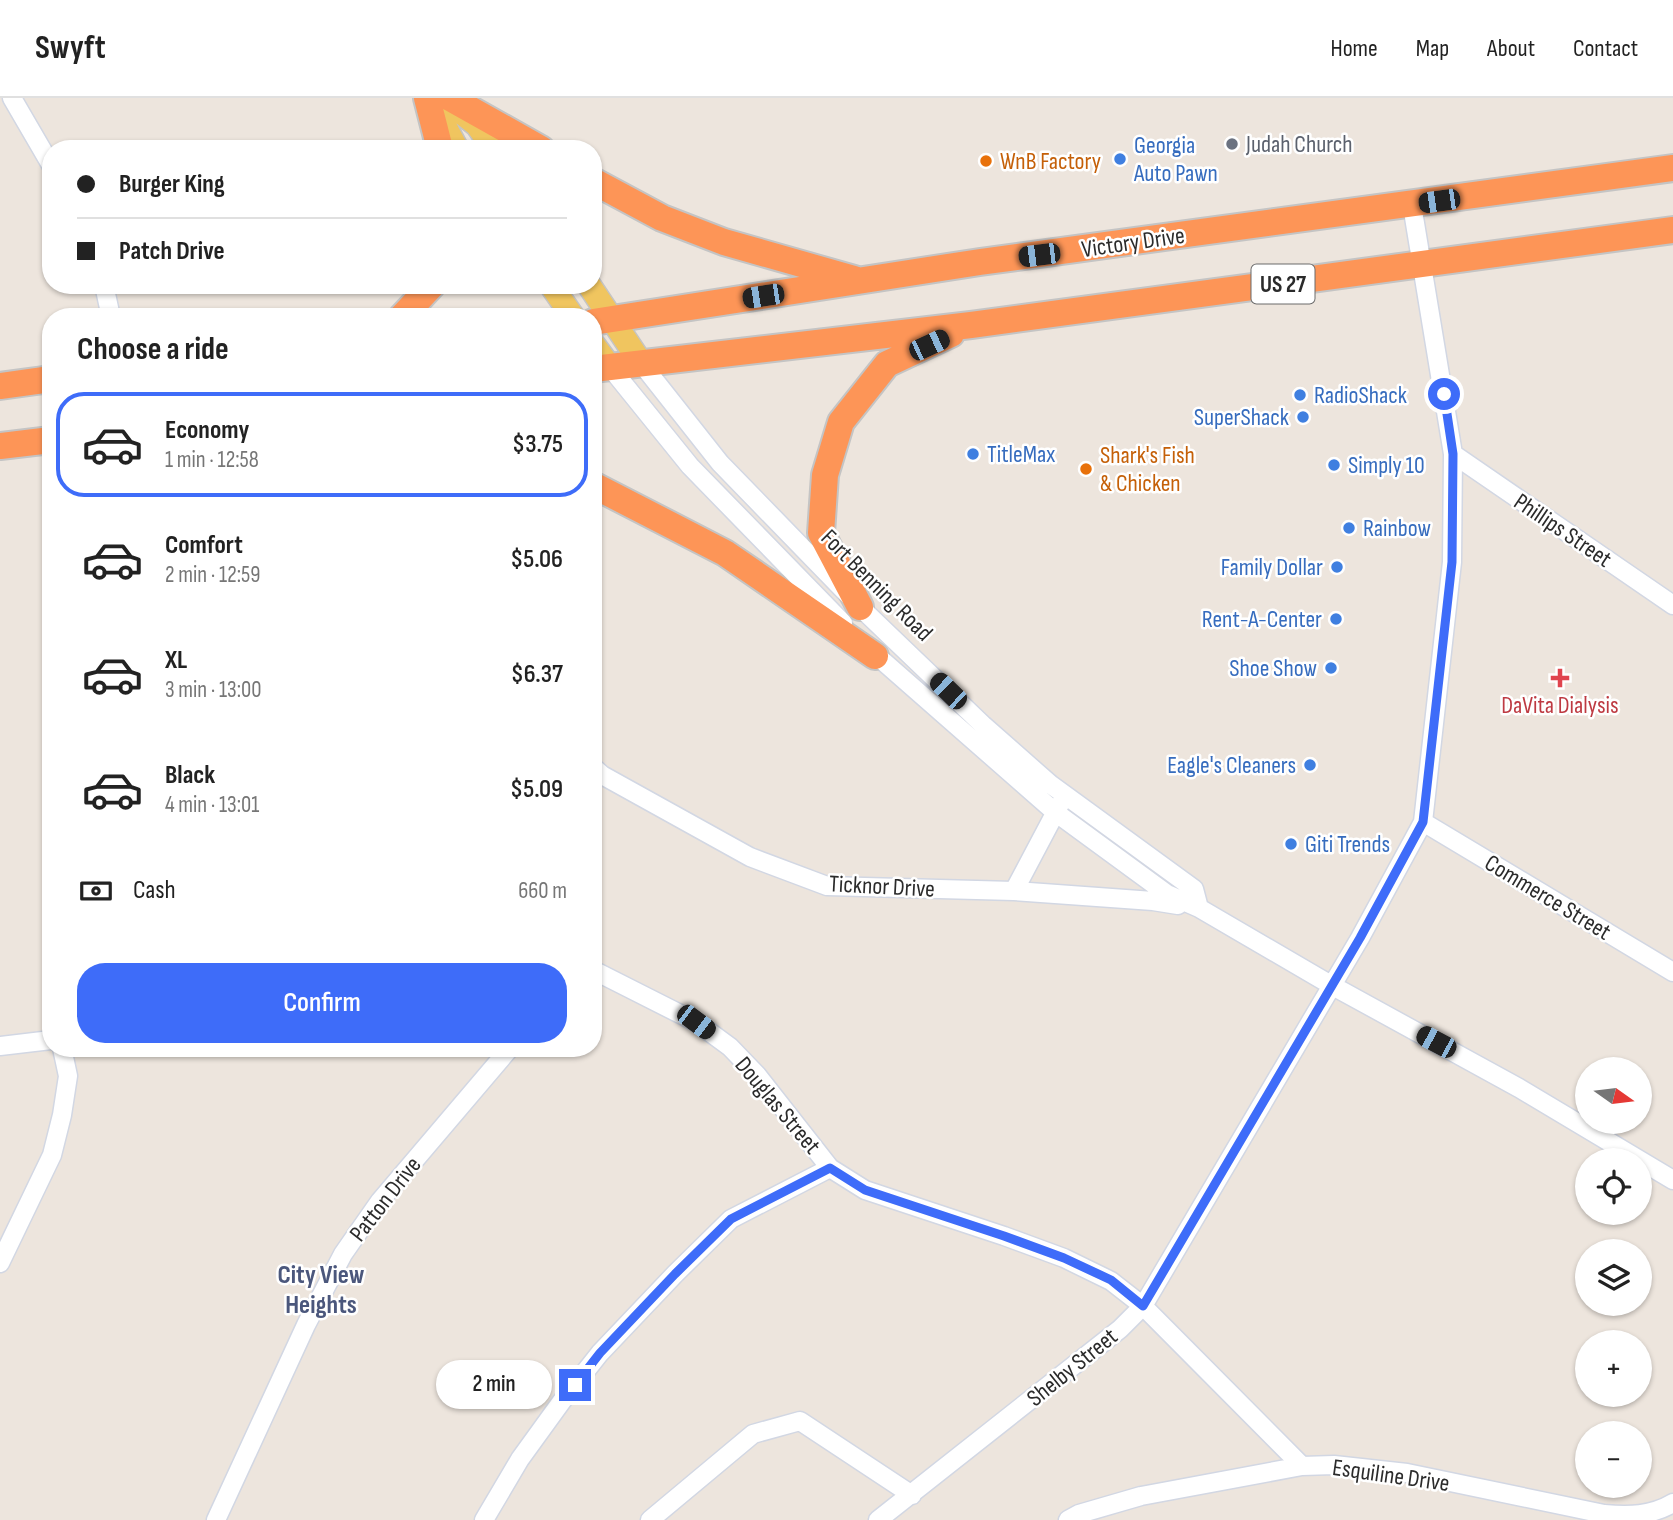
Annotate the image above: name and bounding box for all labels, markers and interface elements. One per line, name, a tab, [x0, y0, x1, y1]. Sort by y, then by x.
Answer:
text: Swyft	[35, 28, 106, 68]
text: Home	[1330, 34, 1378, 63]
text: Map	[1416, 34, 1449, 63]
text: About	[1487, 34, 1535, 63]
text: Contact	[1573, 34, 1638, 63]
place label: Judah Church	[1245, 130, 1353, 159]
place label: Georgia Auto Pawn	[1133, 131, 1218, 188]
marker: Judah Church	[1224, 136, 1240, 152]
place label: WnB Factory	[1000, 147, 1101, 176]
marker: Georgia Auto Pawn	[1112, 151, 1128, 167]
marker: WnB Factory	[978, 153, 994, 169]
text: Burger King	[119, 169, 225, 200]
car	[1417, 188, 1462, 214]
street label: Victory Drive	[1080, 221, 1187, 264]
text: Patch Drive	[119, 236, 225, 267]
car	[1017, 242, 1062, 268]
road number: US 27	[1252, 265, 1314, 304]
car	[741, 282, 786, 310]
car	[906, 327, 953, 363]
text: Choose a ride	[77, 330, 229, 369]
route start	[1428, 378, 1460, 410]
place label: RadioShack	[1314, 381, 1407, 410]
marker: RadioShack	[1292, 387, 1308, 403]
place label: SuperShack	[1194, 403, 1289, 432]
marker: SuperShack	[1295, 409, 1311, 425]
icon: car	[81, 413, 144, 476]
text: Economy	[165, 415, 249, 446]
text: $3.75	[512, 429, 563, 460]
place label: TitleMax	[987, 440, 1055, 469]
place label: Shark's Fish & Chicken	[1100, 441, 1195, 498]
text: 1 min · 12:58	[165, 446, 259, 474]
marker: TitleMax	[965, 446, 981, 462]
place label: Simply 10	[1348, 451, 1425, 480]
marker: Simply 10	[1326, 457, 1342, 473]
marker: Shark's Fish & Chicken	[1078, 461, 1094, 477]
street label: Phillips Street	[1508, 487, 1617, 574]
place label: Rainbow	[1363, 514, 1431, 543]
marker: Rainbow	[1341, 520, 1357, 536]
street label: Fort Benning Road	[815, 523, 939, 647]
icon: car	[81, 528, 144, 591]
text: Comfort	[165, 530, 243, 561]
text: $5.06	[510, 544, 563, 575]
place label: Family Dollar	[1221, 553, 1323, 582]
marker: Family Dollar	[1329, 559, 1345, 575]
text: 2 min · 12:59	[165, 561, 260, 589]
place label: Rent-A-Center	[1202, 605, 1322, 634]
marker: Rent-A-Center	[1328, 611, 1344, 627]
icon: car	[81, 643, 144, 706]
text: XL	[165, 645, 187, 676]
place label: Shoe Show	[1229, 654, 1317, 683]
text: $6.37	[511, 659, 563, 690]
marker: Shoe Show	[1323, 660, 1339, 676]
marker: DaVita Dialysis	[1550, 668, 1570, 688]
car	[926, 669, 971, 713]
text: 3 min · 13:00	[165, 676, 262, 704]
place label: DaVita Dialysis	[1501, 691, 1619, 720]
place label: Eagle's Cleaners	[1167, 751, 1296, 780]
marker: Eagle's Cleaners	[1302, 757, 1318, 773]
icon: car	[81, 758, 144, 821]
text: Black	[165, 760, 215, 791]
text: $5.09	[510, 774, 563, 805]
text: 4 min · 13:01	[165, 791, 259, 819]
place label: Giti Trends	[1305, 830, 1390, 859]
marker: Giti Trends	[1283, 836, 1299, 852]
street label: Commerce Street	[1479, 848, 1616, 946]
street label: Ticknor Drive	[828, 869, 936, 904]
icon: cash	[77, 872, 115, 910]
text: Cash	[133, 875, 176, 906]
text: 660 m	[518, 877, 567, 905]
button: Confirm	[77, 963, 567, 1043]
car	[673, 1001, 720, 1043]
car	[1413, 1023, 1460, 1061]
street label: Douglas Street	[729, 1051, 827, 1160]
north arrow	[1575, 1057, 1652, 1134]
map controls	[1575, 1057, 1652, 1498]
button: locate	[1575, 1148, 1652, 1225]
street label: Patton Drive	[343, 1151, 427, 1247]
button: layers	[1575, 1239, 1652, 1316]
district label: City View Heights	[278, 1260, 365, 1321]
street label: Shelby Street	[1021, 1322, 1123, 1413]
button: +	[1575, 1330, 1652, 1407]
callout: 2 min	[435, 1360, 550, 1410]
route end	[559, 1369, 591, 1401]
text: 2 min	[472, 1370, 516, 1398]
button: −	[1575, 1421, 1652, 1498]
street label: Esquiline Drive	[1330, 1453, 1451, 1498]

